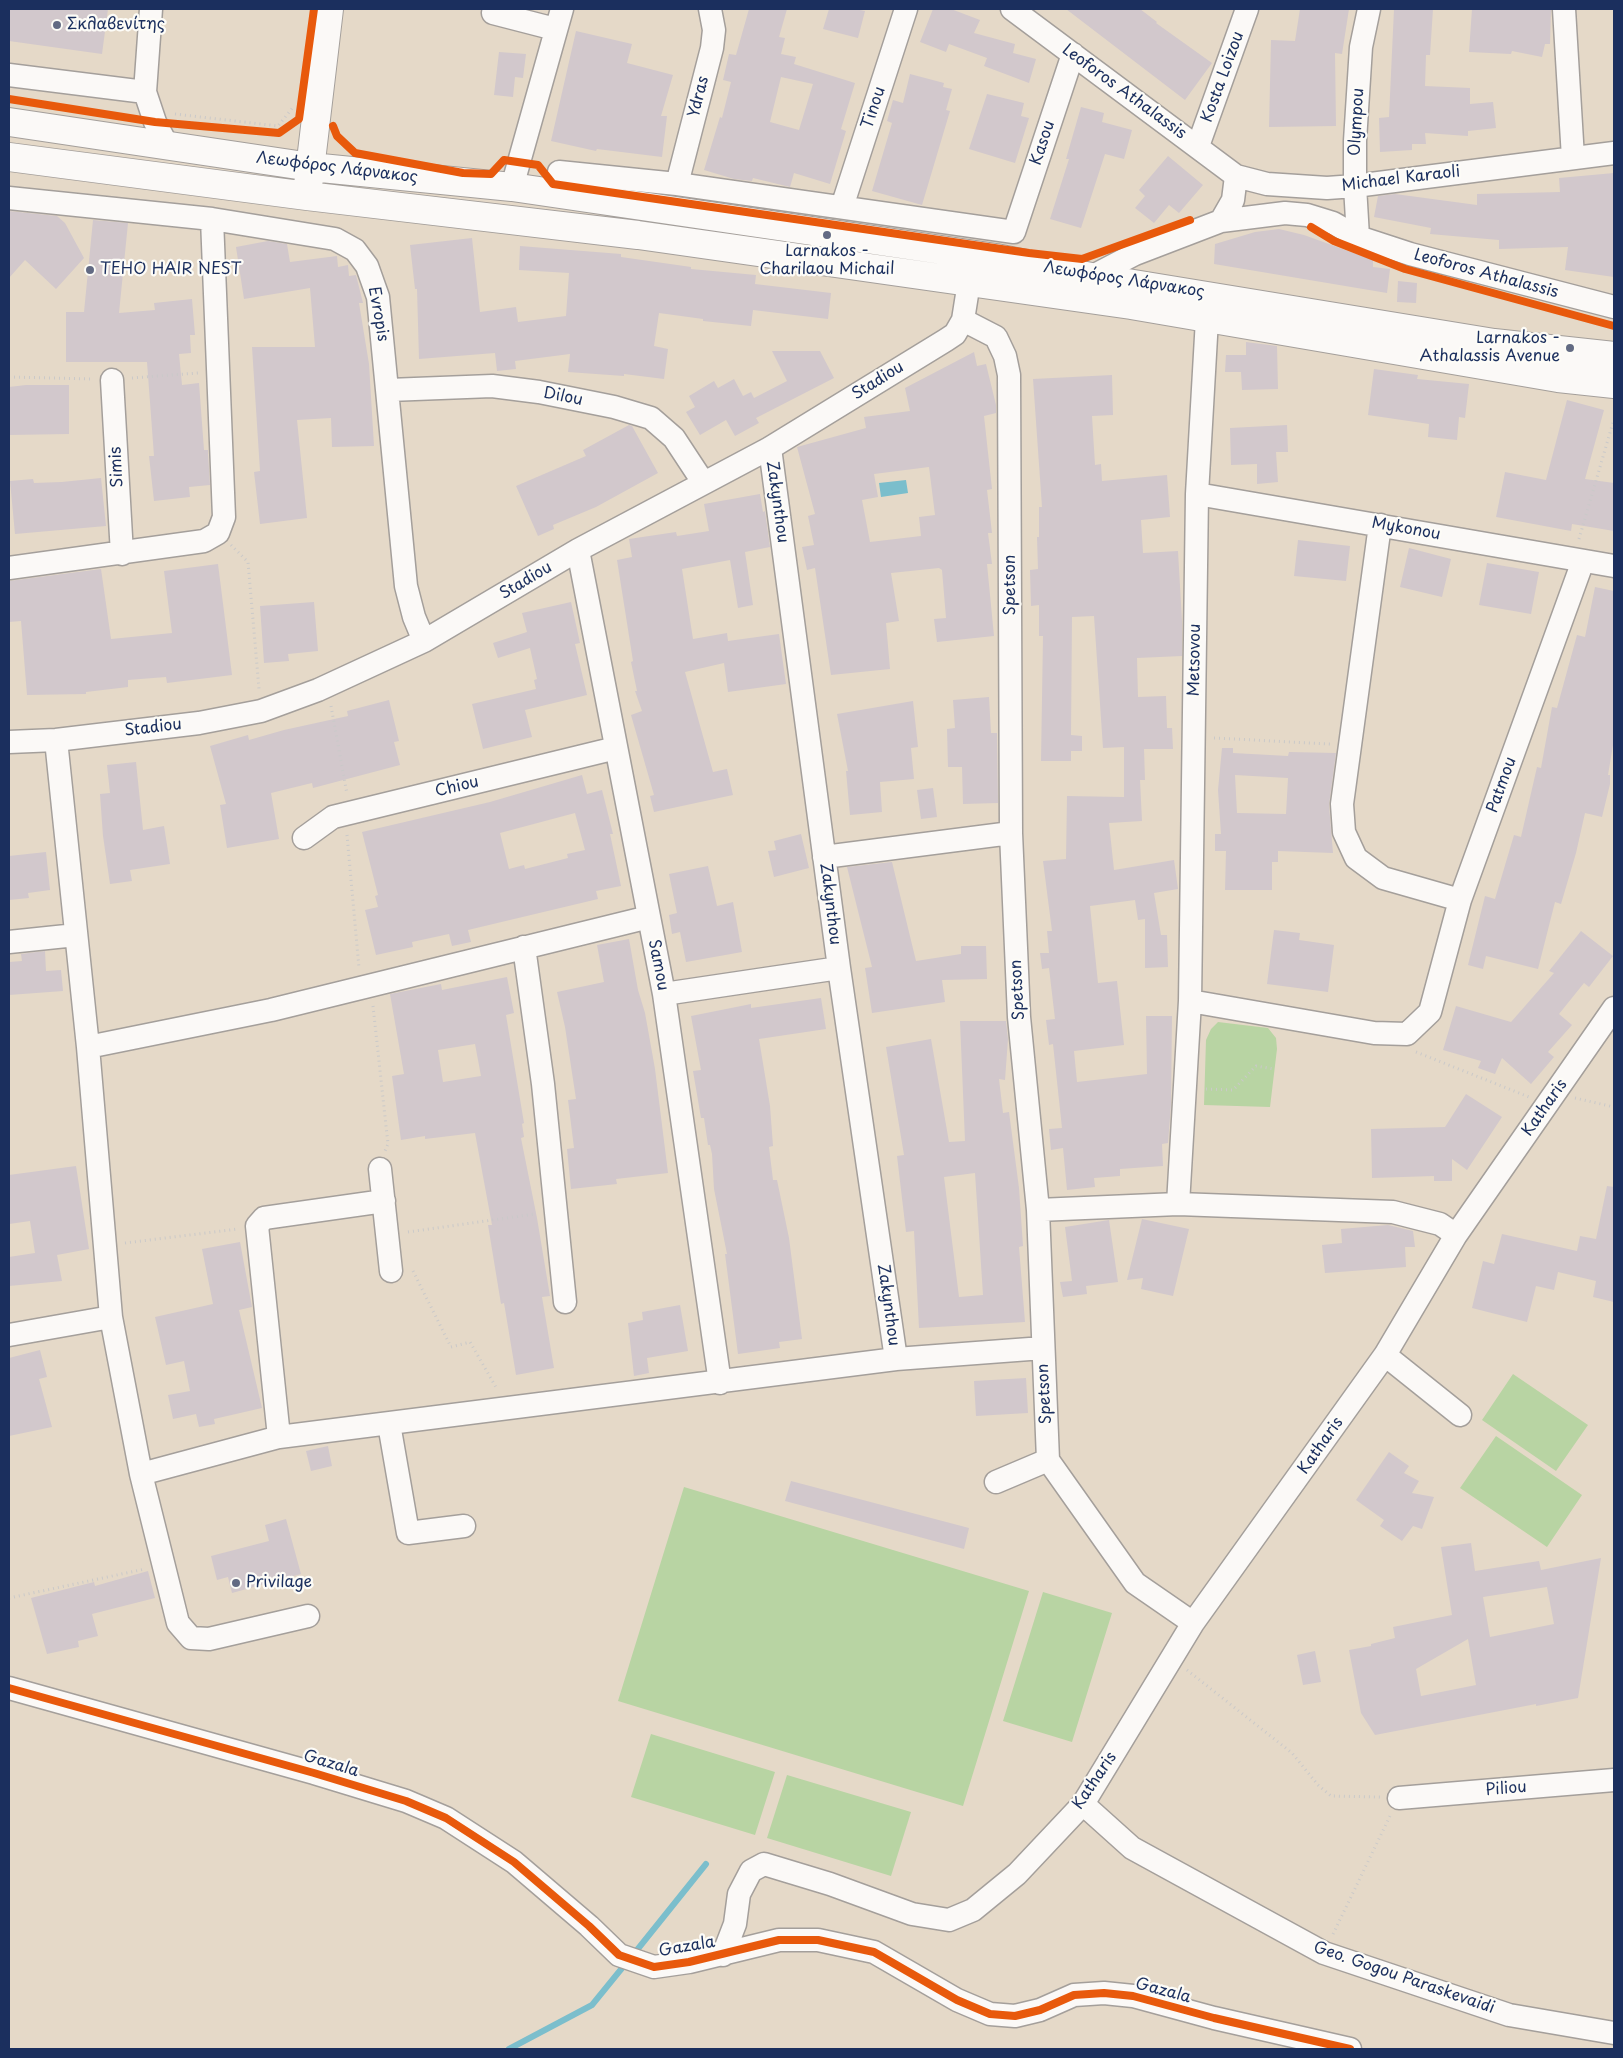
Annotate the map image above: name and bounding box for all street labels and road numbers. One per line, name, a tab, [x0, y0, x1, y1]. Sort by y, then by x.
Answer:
street label: Kosta Loizou	[1198, 29, 1248, 125]
street label: Leoforos Athalassis	[1058, 41, 1190, 143]
street label: Ydras	[685, 74, 713, 120]
street label: Tinou	[858, 84, 890, 132]
street label: Olympou	[1346, 88, 1368, 156]
street label: Kasou	[1027, 118, 1059, 168]
street label: Λεωφόρος Λάρνακος	[255, 149, 419, 187]
street label: Michael Karaoli	[1341, 162, 1461, 196]
street label: Leoforos Athalassis	[1412, 245, 1560, 303]
street label: Λεωφόρος Λάρνακος	[1042, 258, 1206, 302]
street label: Evropis	[364, 285, 392, 343]
street label: Stadiou	[848, 358, 908, 404]
street label: Dilou	[542, 384, 584, 410]
street label: Simis	[106, 446, 128, 488]
street label: Zakynthou	[762, 460, 792, 544]
street label: Mykonou	[1370, 513, 1442, 545]
street label: Spetson	[1001, 555, 1021, 615]
street label: Stadiou	[496, 558, 556, 604]
street label: Metsovou	[1185, 623, 1205, 697]
street label: Stadiou	[123, 715, 183, 741]
street label: Patmou	[1483, 755, 1521, 815]
street label: Chiou	[433, 772, 481, 802]
street label: Zakynthou	[815, 862, 845, 946]
street label: Samou	[644, 938, 672, 992]
street label: Spetson	[1007, 959, 1029, 1021]
street label: Katharis	[1518, 1076, 1572, 1140]
street label: Zakynthou	[873, 1263, 903, 1347]
street label: Spetson	[1034, 1363, 1056, 1425]
street label: Katharis	[1294, 1414, 1348, 1478]
street label: Gazala	[301, 1747, 361, 1781]
street label: Katharis	[1069, 1749, 1121, 1813]
street label: Piliou	[1485, 1778, 1527, 1800]
street label: Gazala	[657, 1933, 717, 1961]
street label: Geo. Gogou Paraskevaidi	[1311, 1938, 1497, 2018]
street label: Gazala	[1133, 1974, 1193, 2008]

